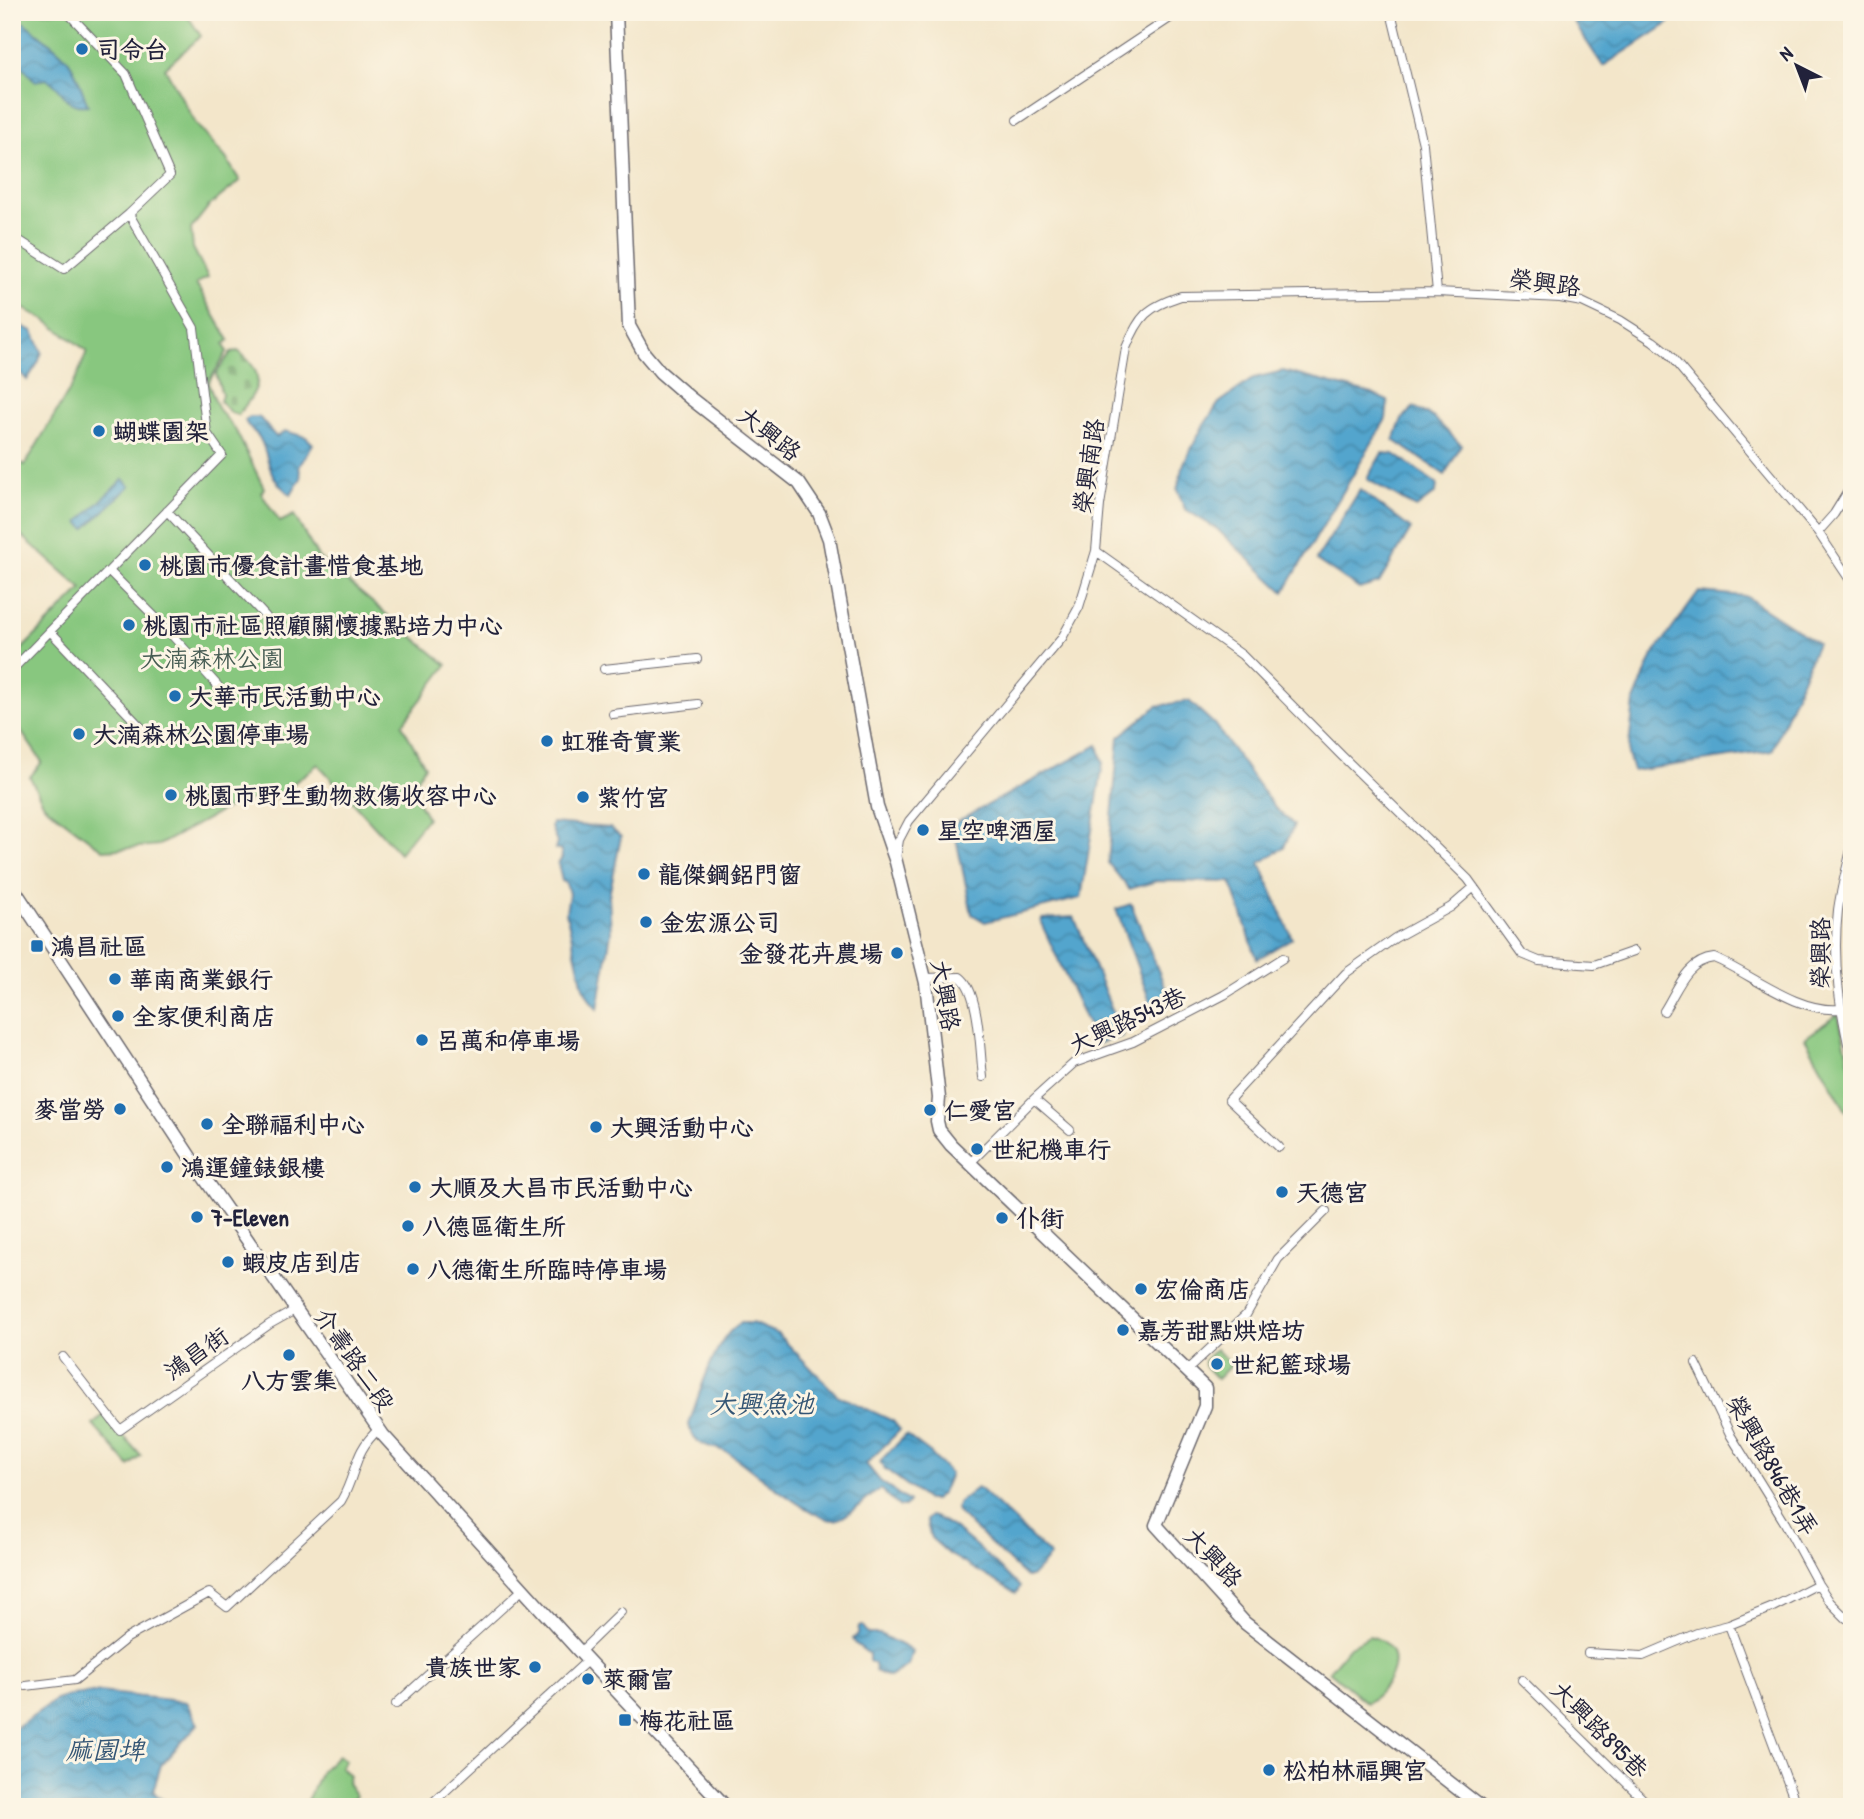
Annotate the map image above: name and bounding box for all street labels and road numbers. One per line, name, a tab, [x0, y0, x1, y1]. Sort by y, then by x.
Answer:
street label: 榮興路	[1507, 262, 1583, 302]
street label: 大興路	[732, 398, 808, 468]
street label: 榮興南路	[1065, 416, 1111, 516]
street label: 榮興路	[1804, 917, 1836, 989]
street label: 大興路	[924, 957, 968, 1033]
street label: 大興路543巷	[1063, 979, 1191, 1061]
street label: 介壽路二段	[307, 1301, 403, 1417]
street label: 鴻昌街	[157, 1319, 235, 1387]
street label: 榮興路846巷1弄	[1720, 1389, 1826, 1541]
street label: 大興路	[1178, 1520, 1250, 1594]
street label: 大興路895巷	[1544, 1673, 1656, 1785]

